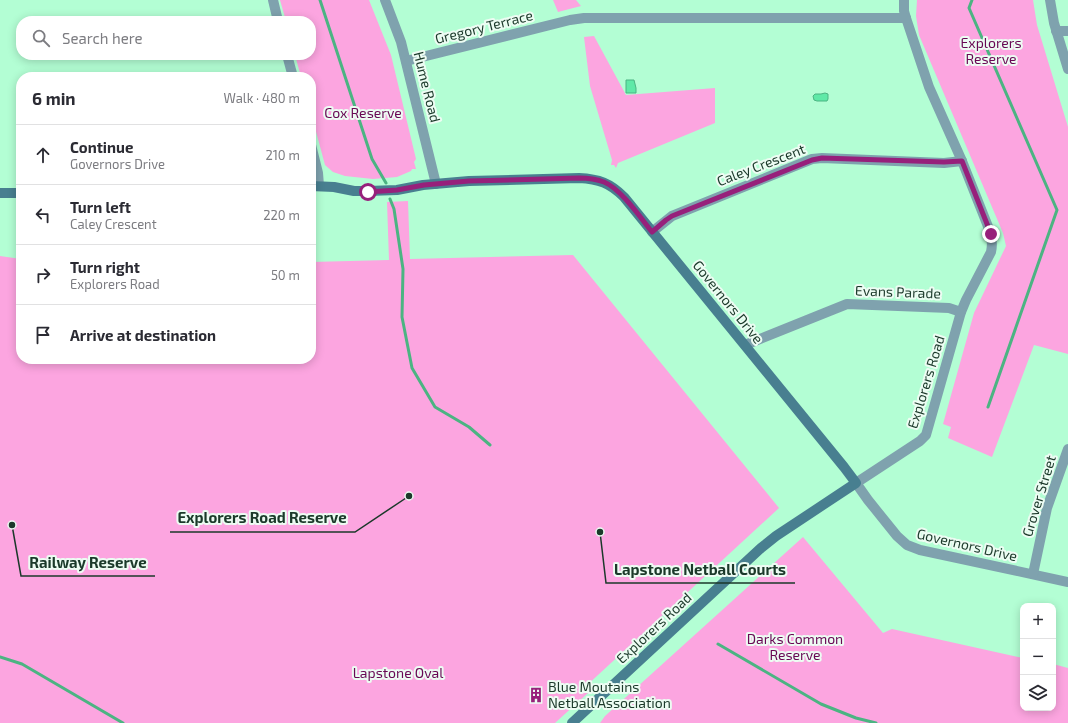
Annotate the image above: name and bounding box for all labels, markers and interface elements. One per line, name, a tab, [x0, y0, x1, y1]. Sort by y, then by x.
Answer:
street label: Gregory Terrace	[433, 6, 535, 47]
search box	[16, 16, 316, 60]
icon: search	[30, 27, 52, 49]
text: Search here	[62, 29, 143, 47]
park label: Explorers Reserve	[960, 34, 1022, 67]
street label: Hume Road	[410, 50, 445, 124]
text: 6 min	[32, 88, 76, 108]
text: Walk · 480 m	[223, 90, 300, 106]
park label: Cox Reserve	[324, 104, 402, 121]
text: Continue	[70, 138, 133, 156]
street label: Caley Crescent	[714, 140, 807, 189]
icon: ahead	[32, 144, 54, 166]
text: 210 m	[265, 147, 300, 163]
text: Governors Drive	[70, 156, 165, 172]
route start	[359, 183, 377, 201]
text: Turn left	[70, 198, 131, 216]
icon: left	[32, 204, 54, 226]
text: 220 m	[263, 207, 300, 223]
text: Caley Crescent	[70, 216, 157, 232]
route end	[982, 225, 1000, 243]
street label: Governors Drive	[690, 257, 767, 347]
text: Turn right	[70, 258, 140, 276]
icon: right	[32, 264, 54, 286]
text: 50 m	[271, 267, 300, 283]
text: Explorers Road	[70, 276, 160, 292]
street label: Evans Parade	[855, 282, 941, 301]
icon: arrive	[32, 324, 54, 346]
text: Arrive at destination	[70, 326, 216, 344]
street label: Explorers Road	[903, 333, 948, 430]
street label: Grover Street	[1018, 453, 1059, 539]
callout: Explorers Road Reserve	[170, 505, 355, 532]
text: Explorers Road Reserve	[177, 508, 347, 526]
street label: Governors Drive	[915, 525, 1019, 564]
callout: Railway Reserve	[21, 549, 155, 576]
text: Railway Reserve	[29, 553, 147, 572]
callout: Lapstone Netball Courts	[606, 556, 795, 583]
text: Lapstone Netball Courts	[614, 560, 786, 578]
street label: Explorers Road	[613, 589, 695, 667]
map controls	[1020, 603, 1056, 711]
button: +	[1020, 603, 1056, 639]
park label: Darks Common Reserve	[747, 630, 843, 663]
button: −	[1020, 639, 1056, 675]
park label: Lapstone Oval	[353, 664, 444, 681]
button: layers	[1020, 675, 1056, 711]
place label: Blue Moutains Netball Association	[548, 678, 671, 711]
building icon: Blue Moutains Netball Association	[527, 686, 545, 704]

